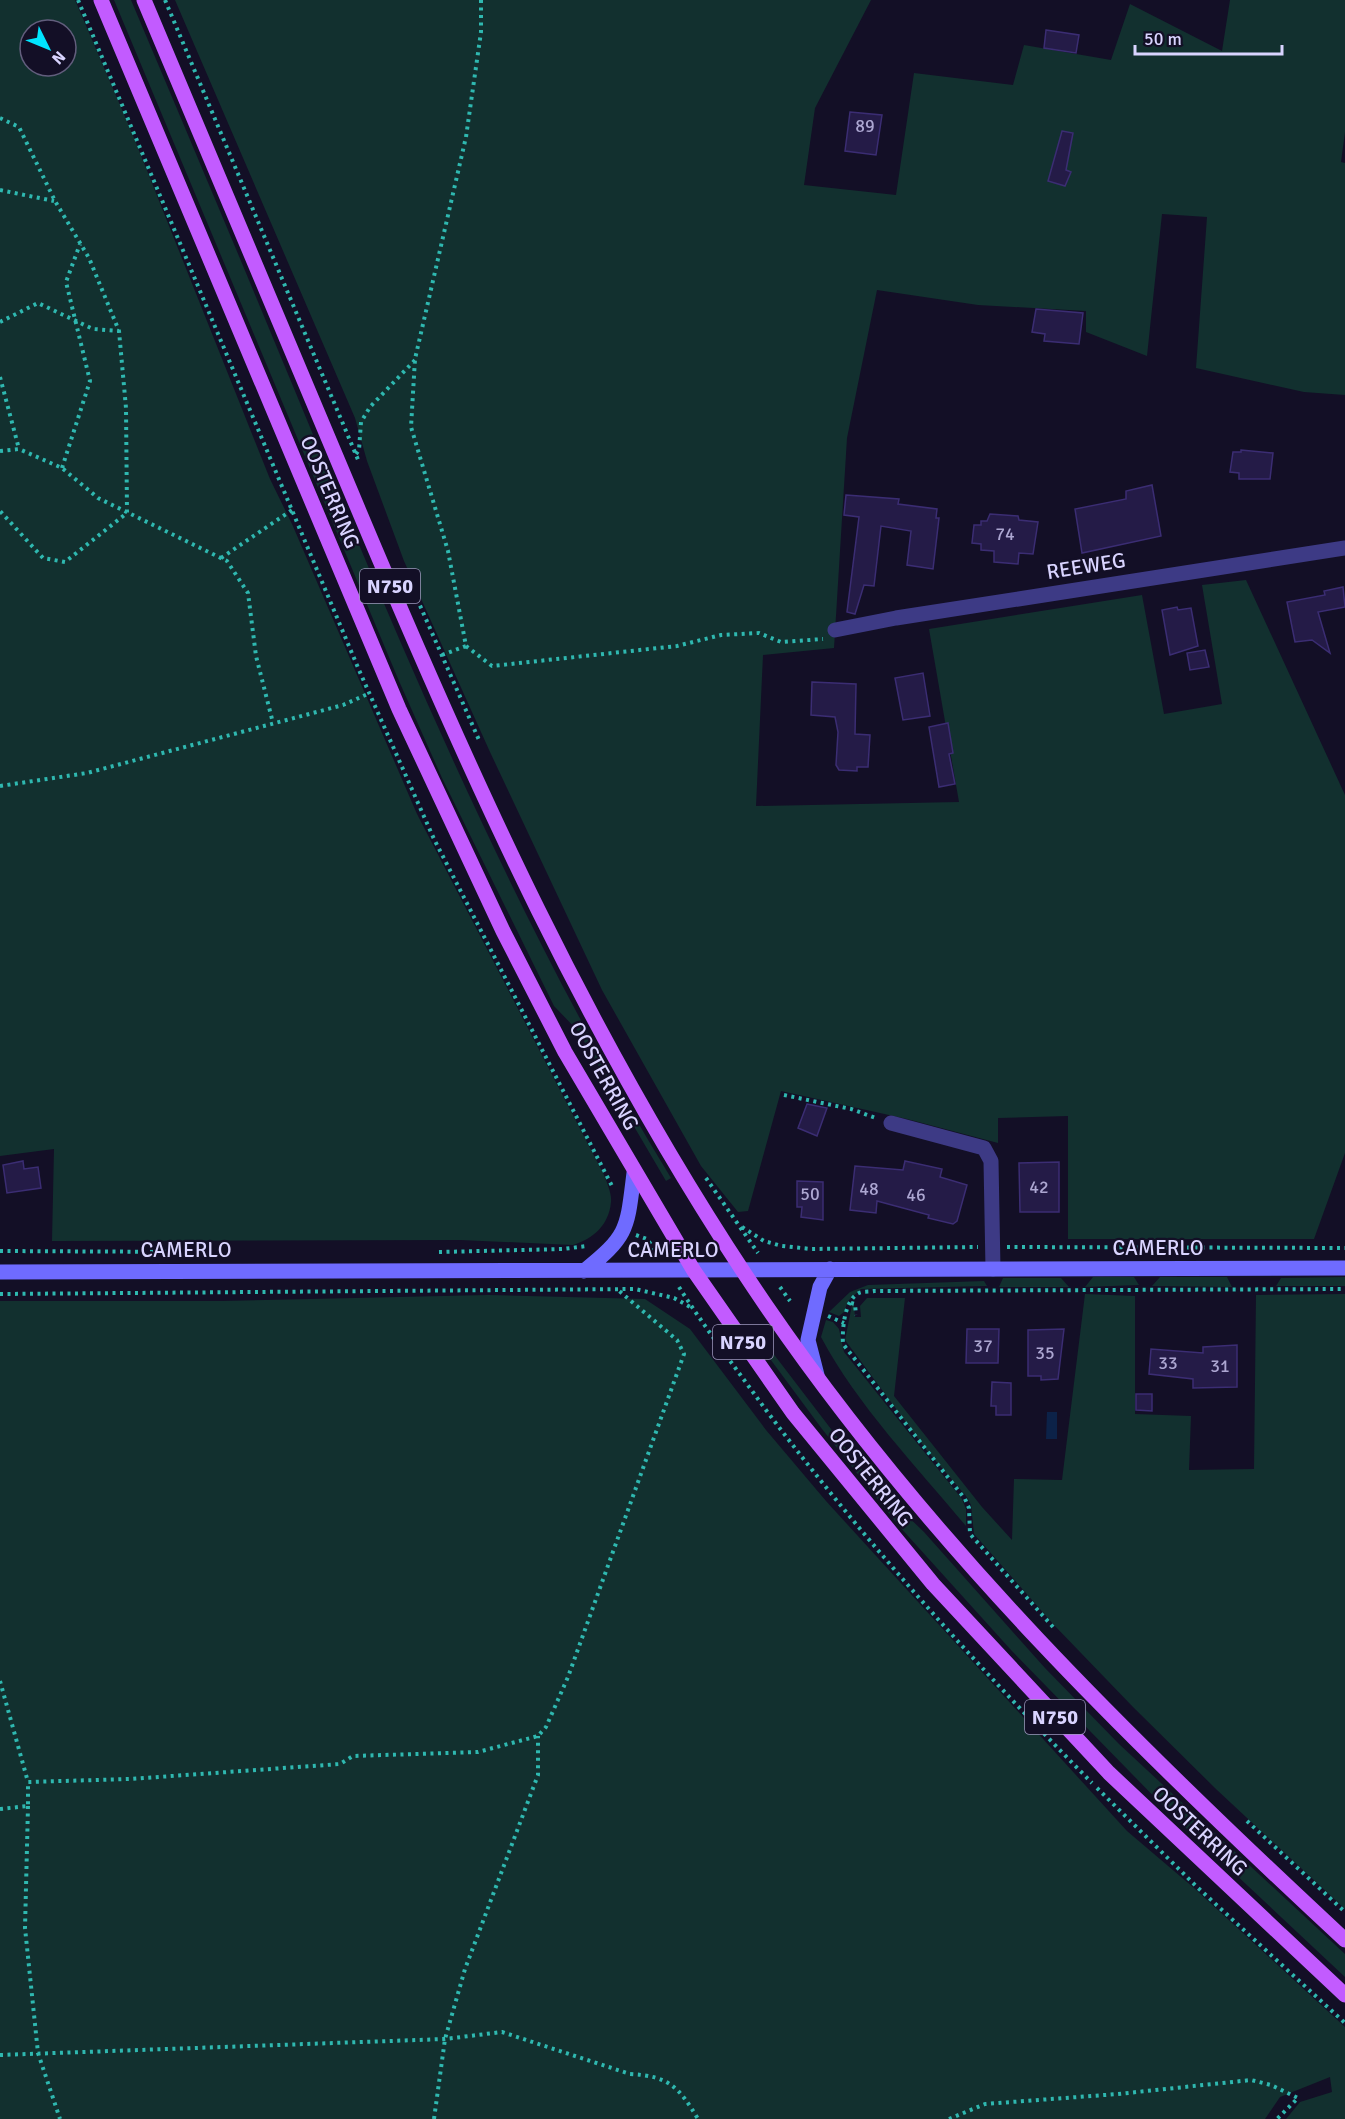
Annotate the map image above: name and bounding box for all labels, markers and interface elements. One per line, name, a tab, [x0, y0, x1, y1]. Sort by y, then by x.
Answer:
north arrow	[18, 18, 78, 78]
scale bar	[1135, 18, 1282, 56]
text: 50 m	[1144, 28, 1182, 50]
text: N	[47, 47, 69, 68]
house number: 89	[855, 115, 875, 137]
street label: OOSTERRING	[295, 432, 365, 552]
house number: 74	[995, 523, 1015, 545]
street label: REEWEG	[1045, 547, 1127, 585]
road number: N750	[360, 569, 420, 603]
street label: OOSTERRING	[564, 1017, 644, 1135]
house number: 42	[1029, 1176, 1049, 1198]
house number: 48	[859, 1178, 879, 1200]
house number: 50	[800, 1183, 820, 1205]
house number: 46	[906, 1184, 926, 1206]
street label: CAMERLO	[1112, 1235, 1204, 1261]
street label: CAMERLO	[140, 1237, 232, 1263]
street label: CAMERLO	[627, 1237, 719, 1263]
road number: N750	[713, 1325, 773, 1359]
house number: 37	[973, 1335, 993, 1357]
house number: 35	[1035, 1342, 1055, 1364]
house number: 33	[1158, 1352, 1178, 1374]
house number: 31	[1210, 1355, 1230, 1377]
street label: OOSTERRING	[823, 1422, 919, 1532]
road number: N750	[1025, 1700, 1085, 1734]
street label: OOSTERRING	[1147, 1781, 1253, 1881]

